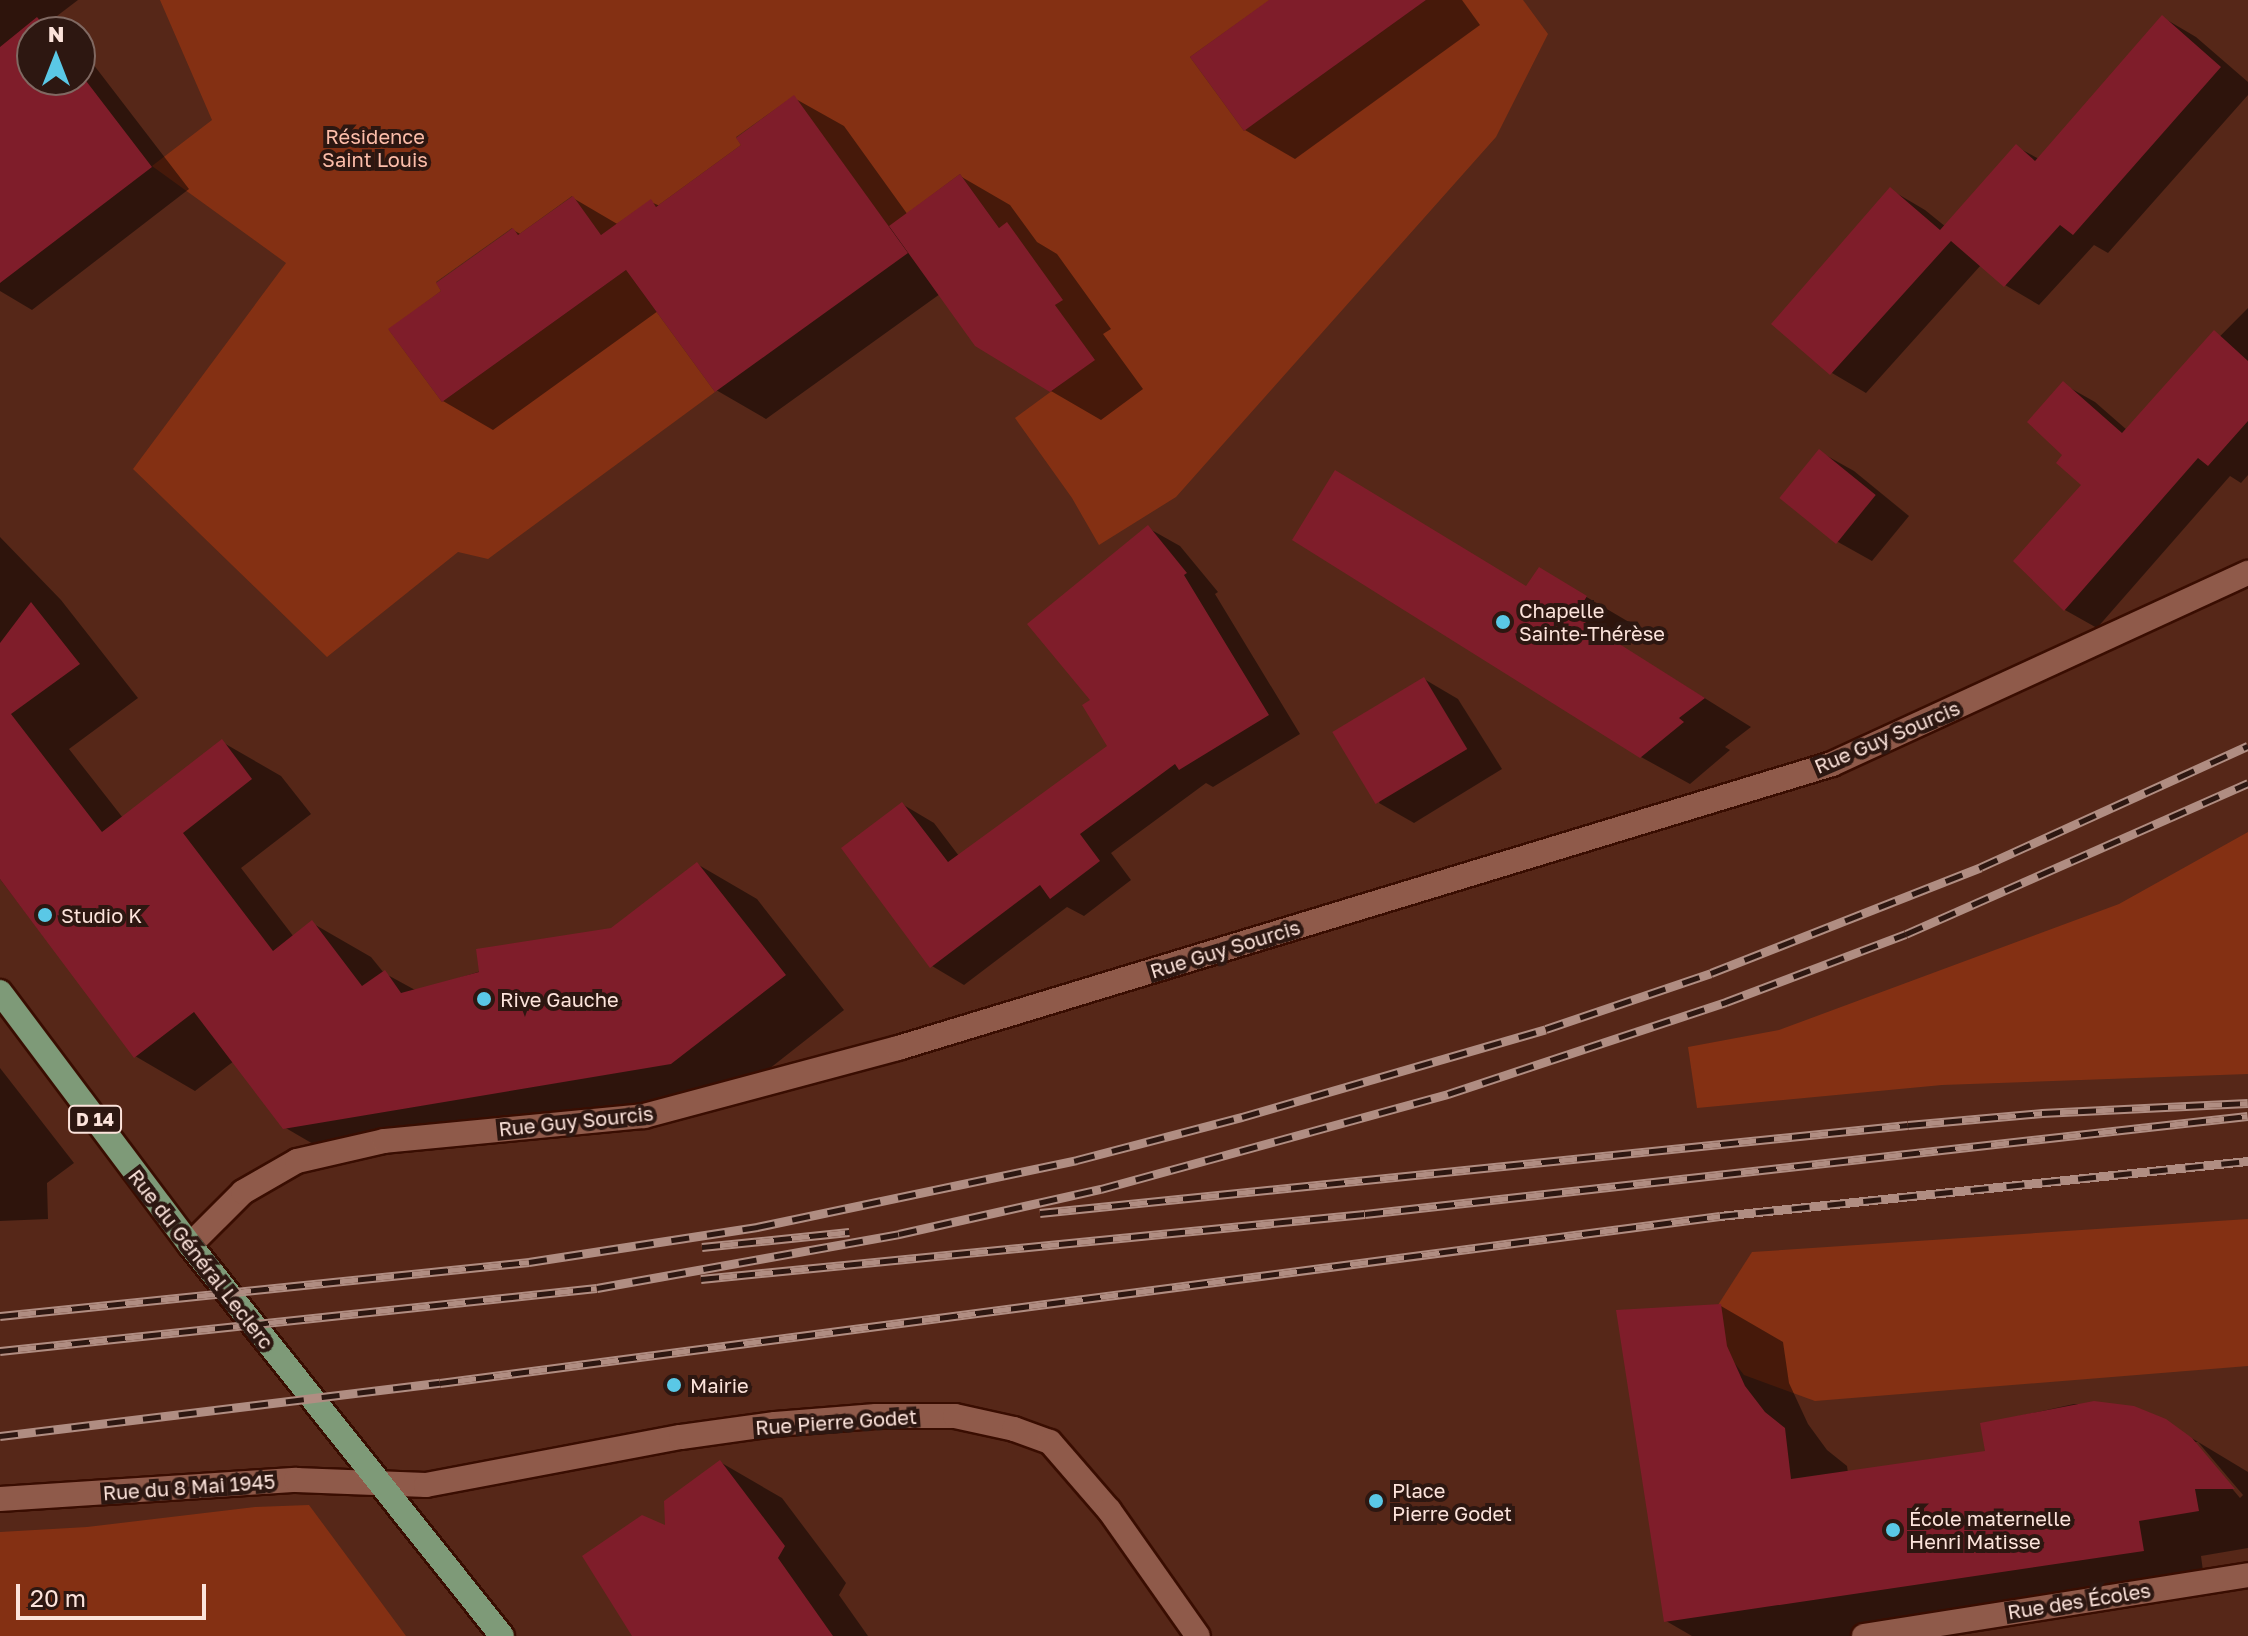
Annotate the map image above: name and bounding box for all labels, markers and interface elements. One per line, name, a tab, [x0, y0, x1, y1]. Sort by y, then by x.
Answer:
north arrow	[16, 16, 96, 96]
text: N	[48, 20, 64, 47]
park label: Résidence Saint Louis	[322, 124, 428, 171]
place label: Chapelle Sainte-Thérèse	[1519, 598, 1665, 645]
marker: Chapelle Sainte-Thérèse	[1494, 613, 1512, 631]
street label: Rue Guy Sourcis	[1811, 696, 1963, 778]
place label: Studio K	[61, 903, 142, 927]
marker: Studio K	[36, 906, 54, 924]
street label: Rue Guy Sourcis	[1147, 915, 1303, 983]
place label: Rive Gauche	[500, 987, 619, 1011]
marker: Rive Gauche	[475, 990, 493, 1008]
street label: Rue Guy Sourcis	[497, 1101, 655, 1141]
road number: D 14	[67, 1105, 123, 1133]
street label: Rue du Général Leclerc	[123, 1164, 279, 1354]
place label: Mairie	[690, 1373, 749, 1397]
marker: Mairie	[665, 1376, 683, 1394]
street label: Rue Pierre Godet	[754, 1404, 918, 1440]
street label: Rue du 8 Mai 1945	[102, 1469, 276, 1505]
place label: Place Pierre Godet	[1392, 1478, 1512, 1525]
marker: Place Pierre Godet	[1367, 1492, 1385, 1510]
place label: École maternelle Henri Matisse	[1909, 1506, 2071, 1553]
marker: École maternelle Henri Matisse	[1884, 1521, 1902, 1539]
scale bar	[20, 1568, 210, 1618]
street label: Rue des Écoles	[2006, 1578, 2152, 1624]
text: 20 m	[30, 1583, 86, 1612]

